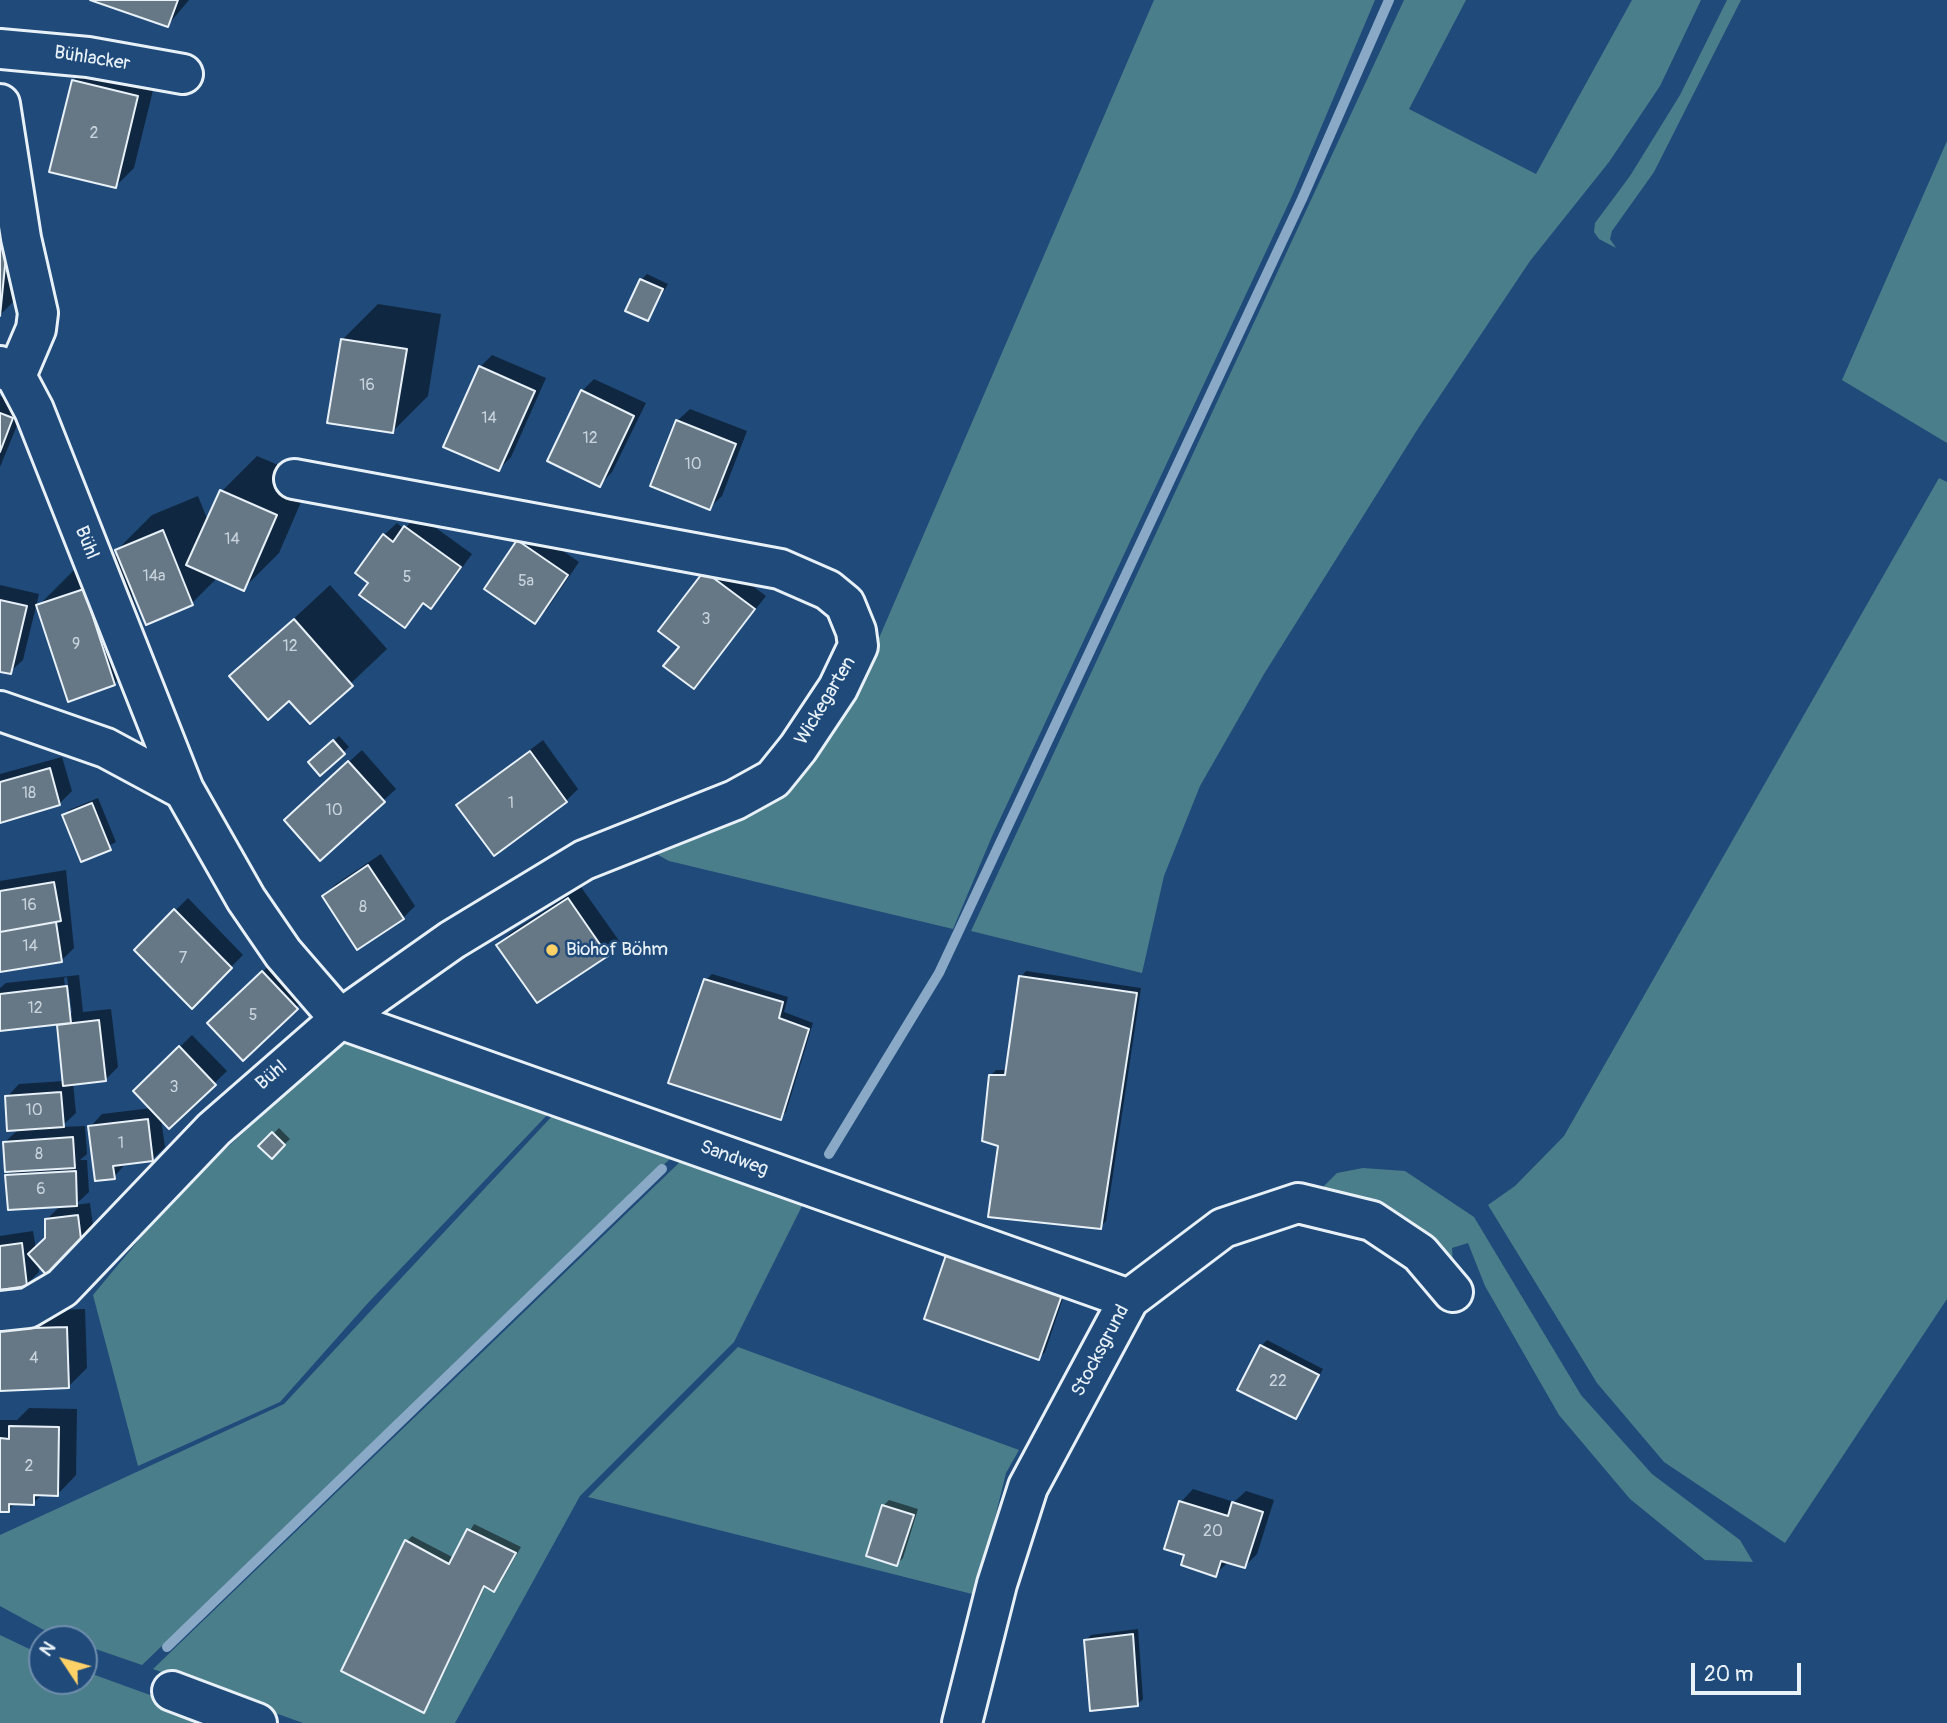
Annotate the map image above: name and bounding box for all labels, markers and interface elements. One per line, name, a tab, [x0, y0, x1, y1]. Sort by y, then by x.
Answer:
street label: Bühlacker	[52, 42, 132, 76]
house number: 2	[90, 124, 98, 144]
house number: 16	[359, 376, 375, 396]
house number: 14	[481, 409, 497, 429]
house number: 12	[582, 429, 598, 449]
house number: 10	[684, 455, 702, 475]
street label: Bühl	[69, 523, 103, 563]
house number: 14	[224, 530, 240, 550]
house number: 14a	[143, 567, 165, 587]
house number: 5	[403, 568, 411, 588]
house number: 5a	[518, 572, 534, 592]
house number: 3	[702, 610, 710, 630]
house number: 9	[72, 635, 80, 655]
house number: 12	[282, 637, 298, 657]
street label: Wickegarten	[791, 653, 861, 749]
house number: 18	[22, 784, 36, 804]
house number: 1	[508, 794, 514, 814]
house number: 10	[325, 801, 343, 821]
house number: 16	[21, 896, 37, 916]
house number: 8	[359, 898, 367, 918]
house number: 14	[22, 937, 38, 957]
place label: Biohof Böhm	[566, 939, 668, 961]
marker: Biohof Böhm	[544, 942, 560, 958]
house number: 7	[179, 949, 187, 969]
house number: 12	[27, 999, 43, 1019]
house number: 5	[249, 1006, 257, 1026]
street label: Bühl	[252, 1056, 292, 1096]
house number: 3	[170, 1078, 178, 1098]
house number: 10	[25, 1101, 43, 1121]
house number: 1	[118, 1134, 124, 1154]
street label: Sandweg	[697, 1136, 771, 1182]
house number: 8	[35, 1145, 43, 1165]
house number: 6	[36, 1180, 46, 1200]
street label: Stocksgrund	[1067, 1301, 1135, 1401]
house number: 4	[29, 1349, 39, 1369]
house number: 22	[1269, 1372, 1287, 1392]
house number: 2	[25, 1457, 33, 1477]
house number: 20	[1203, 1522, 1223, 1542]
north arrow	[28, 1625, 98, 1695]
text: N	[34, 1637, 61, 1661]
scale bar	[1695, 1650, 1805, 1694]
text: 20 m	[1704, 1661, 1753, 1688]

